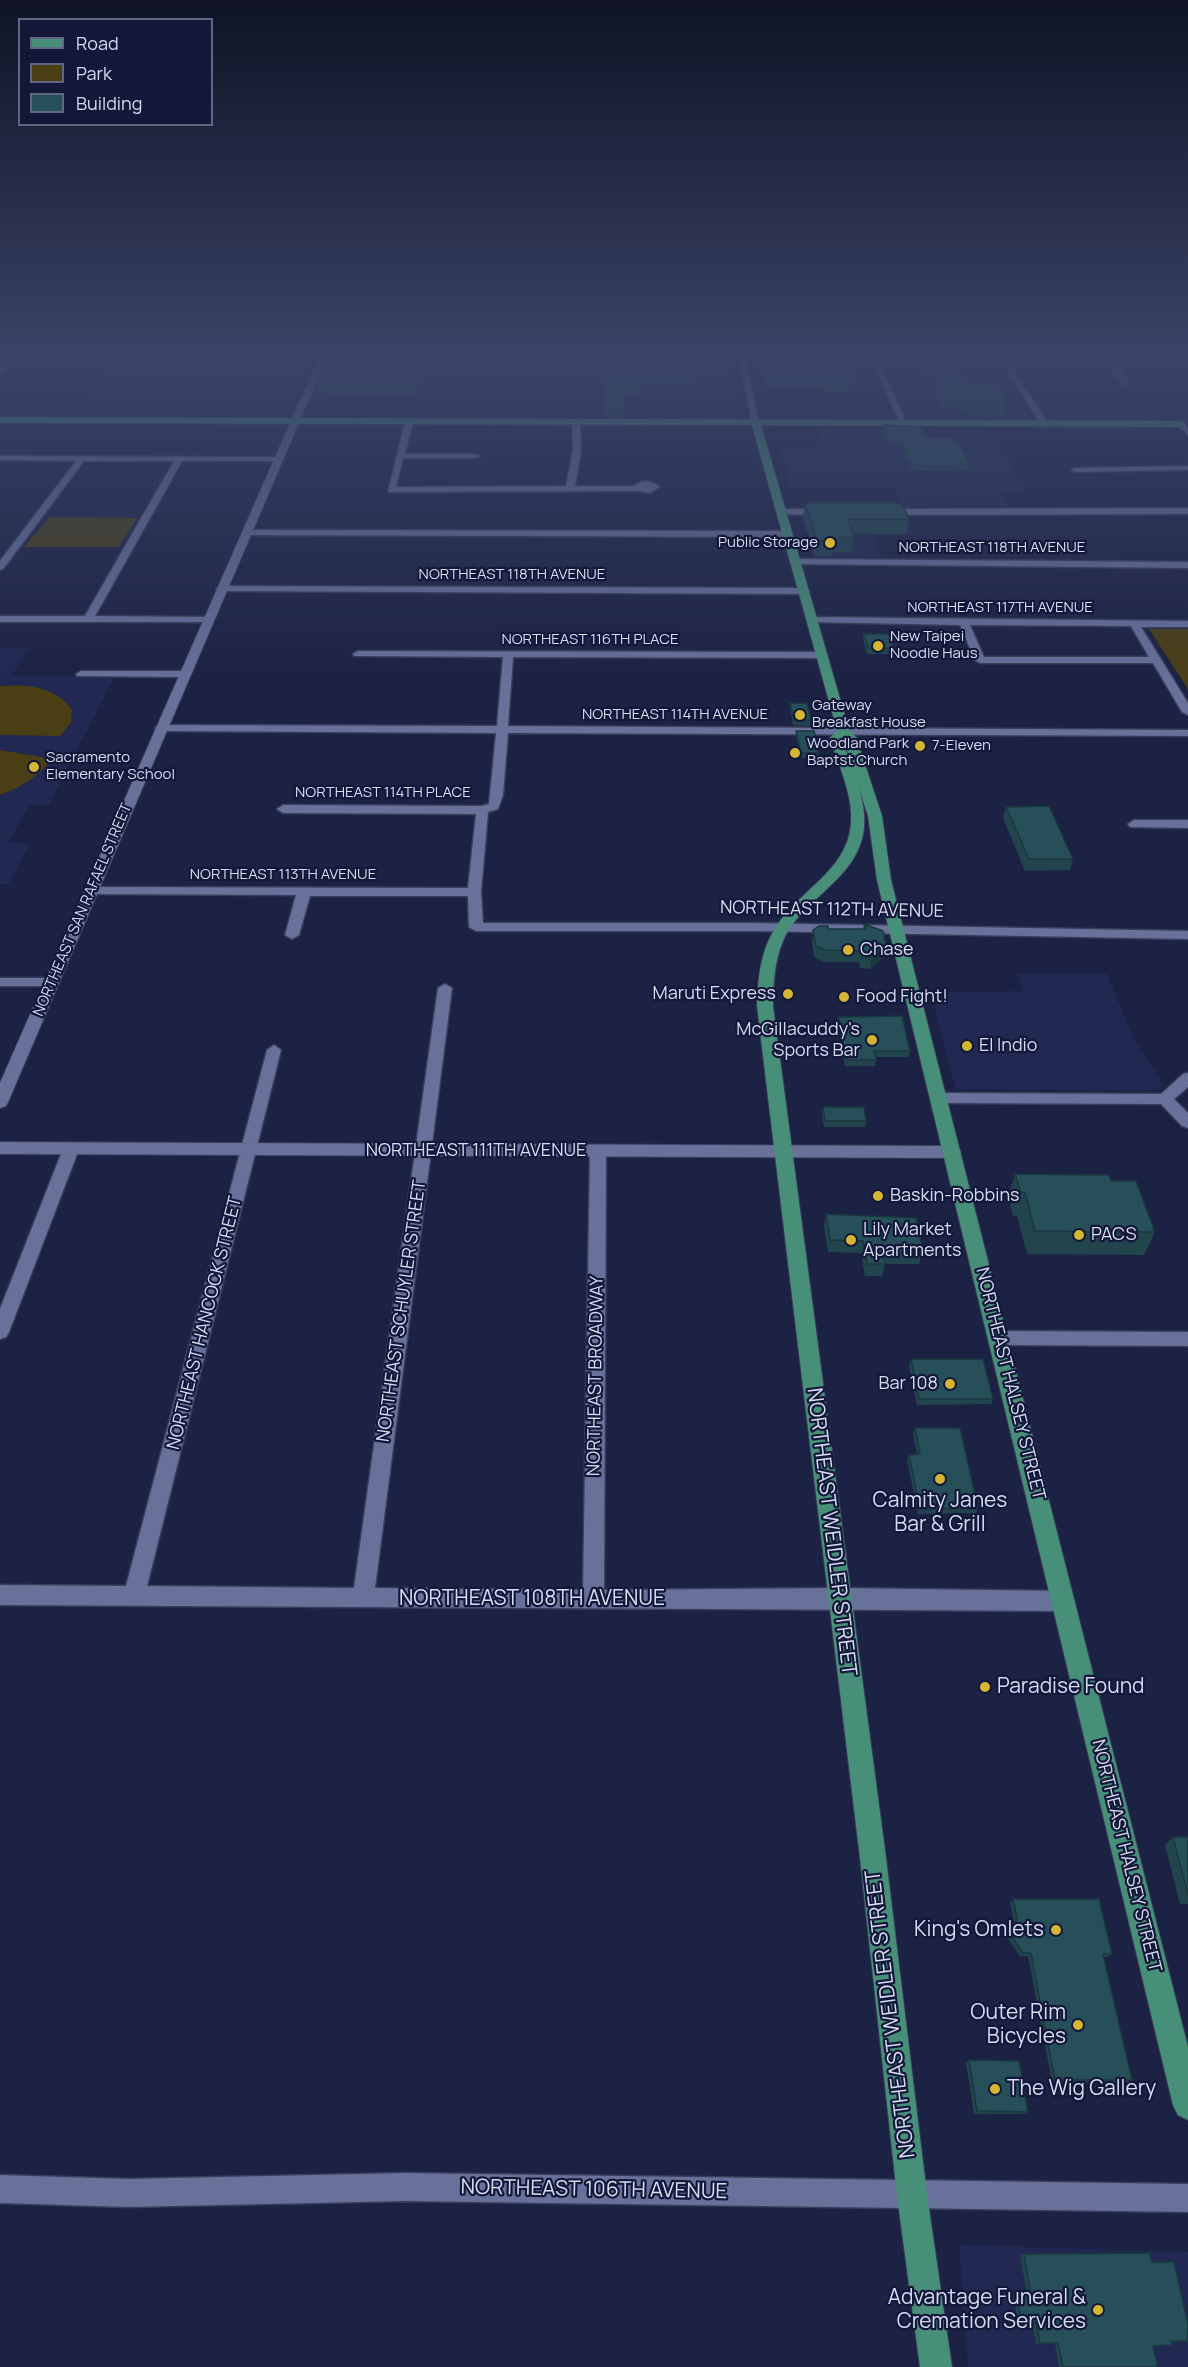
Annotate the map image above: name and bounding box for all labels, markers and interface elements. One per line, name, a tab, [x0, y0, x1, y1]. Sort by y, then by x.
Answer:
legend	[18, 18, 213, 126]
text: Road	[76, 31, 119, 55]
text: Park	[76, 61, 112, 85]
text: Building	[76, 91, 142, 115]
place label: Public Storage	[718, 534, 818, 552]
marker: Public Storage	[823, 536, 837, 550]
street label: NORTHEAST 118TH AVENUE	[899, 539, 1085, 557]
street label: NORTHEAST 118TH AVENUE	[419, 566, 605, 584]
street label: NORTHEAST 117TH AVENUE	[907, 599, 1093, 617]
place label: New Taipei Noodle Haus	[890, 628, 978, 663]
street label: NORTHEAST 116TH PLACE	[501, 631, 679, 649]
marker: New Taipei Noodle Haus	[871, 639, 885, 653]
place label: Gateway Breakfast House	[812, 697, 926, 732]
street label: NORTHEAST 114TH AVENUE	[582, 706, 768, 724]
marker: Gateway Breakfast House	[793, 708, 807, 722]
place label: Woodland Park Baptst Church	[807, 735, 909, 770]
place label: 7-Eleven	[932, 737, 991, 755]
marker: 7-Eleven	[913, 739, 927, 753]
marker: Woodland Park Baptst Church	[788, 746, 802, 760]
place label: Sacramento Elementary School	[46, 749, 175, 784]
marker: Sacramento Elementary School	[27, 760, 41, 774]
street label: NORTHEAST 114TH PLACE	[295, 784, 471, 802]
street label: NORTHEAST SAN RAFAEL STREET	[30, 801, 136, 1019]
street label: NORTHEAST 113TH AVENUE	[190, 866, 376, 884]
street label: NORTHEAST 112TH AVENUE	[720, 897, 944, 923]
place label: Chase	[860, 939, 914, 961]
marker: Chase	[841, 943, 855, 957]
place label: Maruti Express	[653, 983, 776, 1005]
place label: Food Fight!	[856, 986, 948, 1008]
marker: Maruti Express	[781, 987, 795, 1001]
marker: Food Fight!	[837, 990, 851, 1004]
place label: McGillacuddy's Sports Bar	[736, 1019, 860, 1062]
marker: McGillacuddy's Sports Bar	[865, 1033, 879, 1047]
place label: El Indio	[979, 1035, 1037, 1057]
marker: El Indio	[960, 1039, 974, 1053]
street label: NORTHEAST 111TH AVENUE	[366, 1140, 586, 1162]
street label: NORTHEAST SCHUYLER STREET	[373, 1179, 431, 1443]
place label: Baskin-Robbins	[890, 1185, 1020, 1207]
marker: Baskin-Robbins	[871, 1189, 885, 1203]
street label: NORTHEAST HANCOCK STREET	[163, 1194, 247, 1452]
place label: Lily Market Apartments	[863, 1219, 962, 1262]
place label: PACS	[1091, 1224, 1137, 1246]
marker: PACS	[1072, 1228, 1086, 1242]
marker: Lily Market Apartments	[844, 1233, 858, 1247]
street label: NORTHEAST HALSEY STREET	[971, 1266, 1049, 1502]
street label: NORTHEAST BROADWAY	[583, 1276, 609, 1476]
place label: Bar 108	[878, 1373, 938, 1395]
marker: Bar 108	[943, 1377, 957, 1391]
street label: NORTHEAST WEIDLER STREET	[801, 1386, 861, 1678]
marker: Calmity Janes Bar & Grill	[933, 1472, 947, 1486]
place label: Calmity Janes Bar & Grill	[873, 1488, 1007, 1538]
street label: NORTHEAST 108TH AVENUE	[399, 1586, 665, 1612]
place label: Paradise Found	[997, 1674, 1145, 1700]
marker: Paradise Found	[978, 1680, 992, 1694]
street label: NORTHEAST HALSEY STREET	[1087, 1738, 1165, 1974]
street label: NORTHEAST WEIDLER STREET	[861, 1868, 921, 2160]
place label: King's Omlets	[914, 1917, 1044, 1943]
marker: King's Omlets	[1049, 1923, 1063, 1937]
place label: Outer Rim Bicycles	[970, 2000, 1066, 2050]
marker: Outer Rim Bicycles	[1071, 2018, 1085, 2032]
place label: The Wig Gallery	[1007, 2076, 1156, 2102]
marker: The Wig Gallery	[988, 2082, 1002, 2096]
street label: NORTHEAST 106TH AVENUE	[460, 2175, 728, 2205]
place label: Advantage Funeral & Cremation Services	[888, 2285, 1086, 2335]
marker: Advantage Funeral & Cremation Services	[1091, 2303, 1105, 2317]

